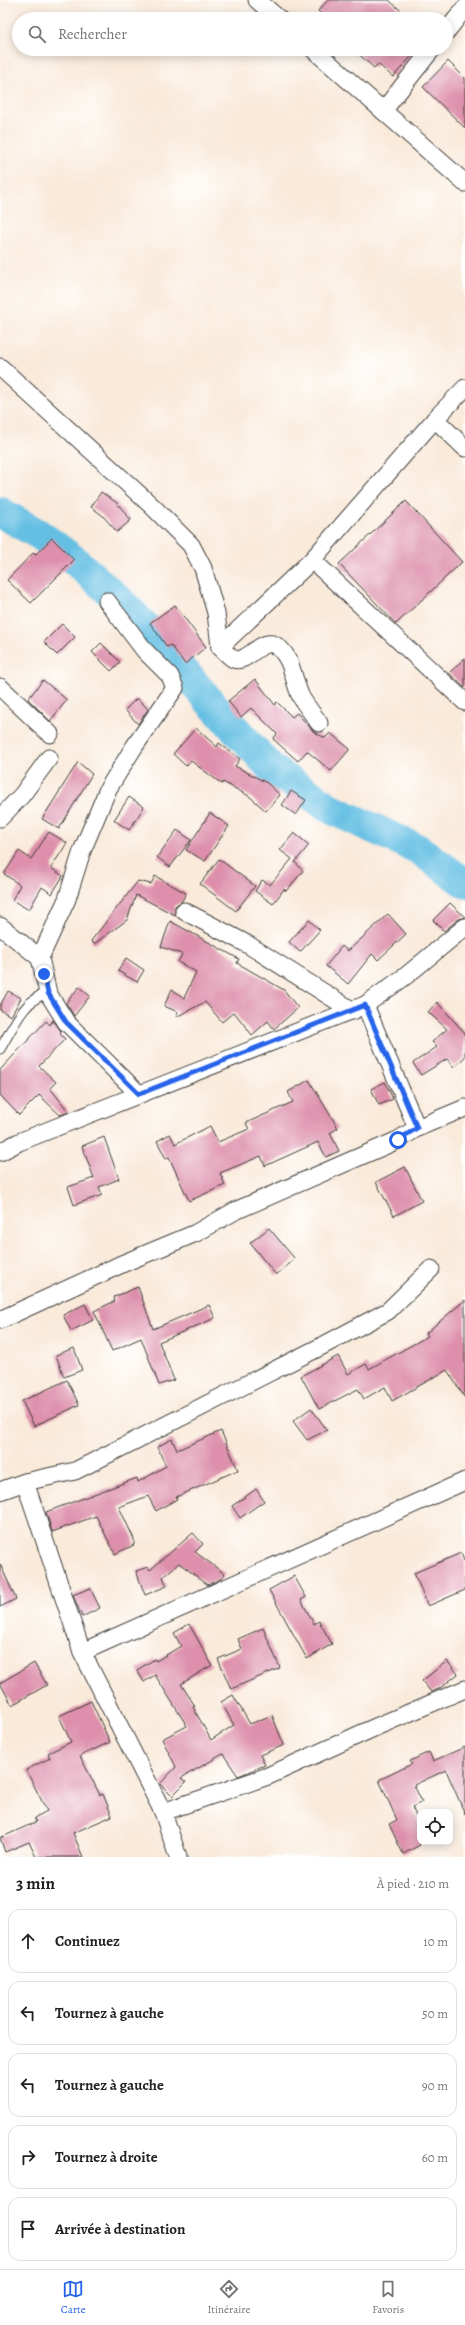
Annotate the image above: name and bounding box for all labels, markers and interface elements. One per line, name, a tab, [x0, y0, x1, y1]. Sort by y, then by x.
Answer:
search box	[12, 12, 453, 56]
icon: search	[26, 23, 48, 45]
text: Rechercher	[58, 24, 127, 44]
route end	[35, 965, 53, 983]
route start	[389, 1131, 407, 1149]
map controls	[417, 1809, 453, 1845]
button: locate	[417, 1809, 453, 1845]
text: 3 min	[16, 1872, 55, 1895]
text: À pied · 210 m	[377, 1875, 449, 1892]
icon: ahead	[17, 1930, 39, 1952]
text: Continuez	[55, 1931, 120, 1951]
text: 10 m	[423, 1933, 448, 1950]
icon: left	[17, 2002, 39, 2024]
text: Tournez à gauche	[55, 2003, 164, 2023]
text: 50 m	[422, 2005, 448, 2022]
icon: left	[17, 2074, 39, 2096]
text: Tournez à gauche	[55, 2075, 164, 2095]
text: 90 m	[422, 2077, 448, 2094]
icon: right	[17, 2146, 39, 2168]
text: Tournez à droite	[55, 2147, 158, 2167]
text: 60 m	[422, 2149, 448, 2166]
icon: arrive	[17, 2218, 39, 2240]
text: Arrivée à destination	[55, 2219, 186, 2239]
tab: Carte	[61, 2278, 86, 2317]
tab: Itinéraire	[207, 2278, 250, 2317]
tab: Favoris	[372, 2278, 404, 2317]

